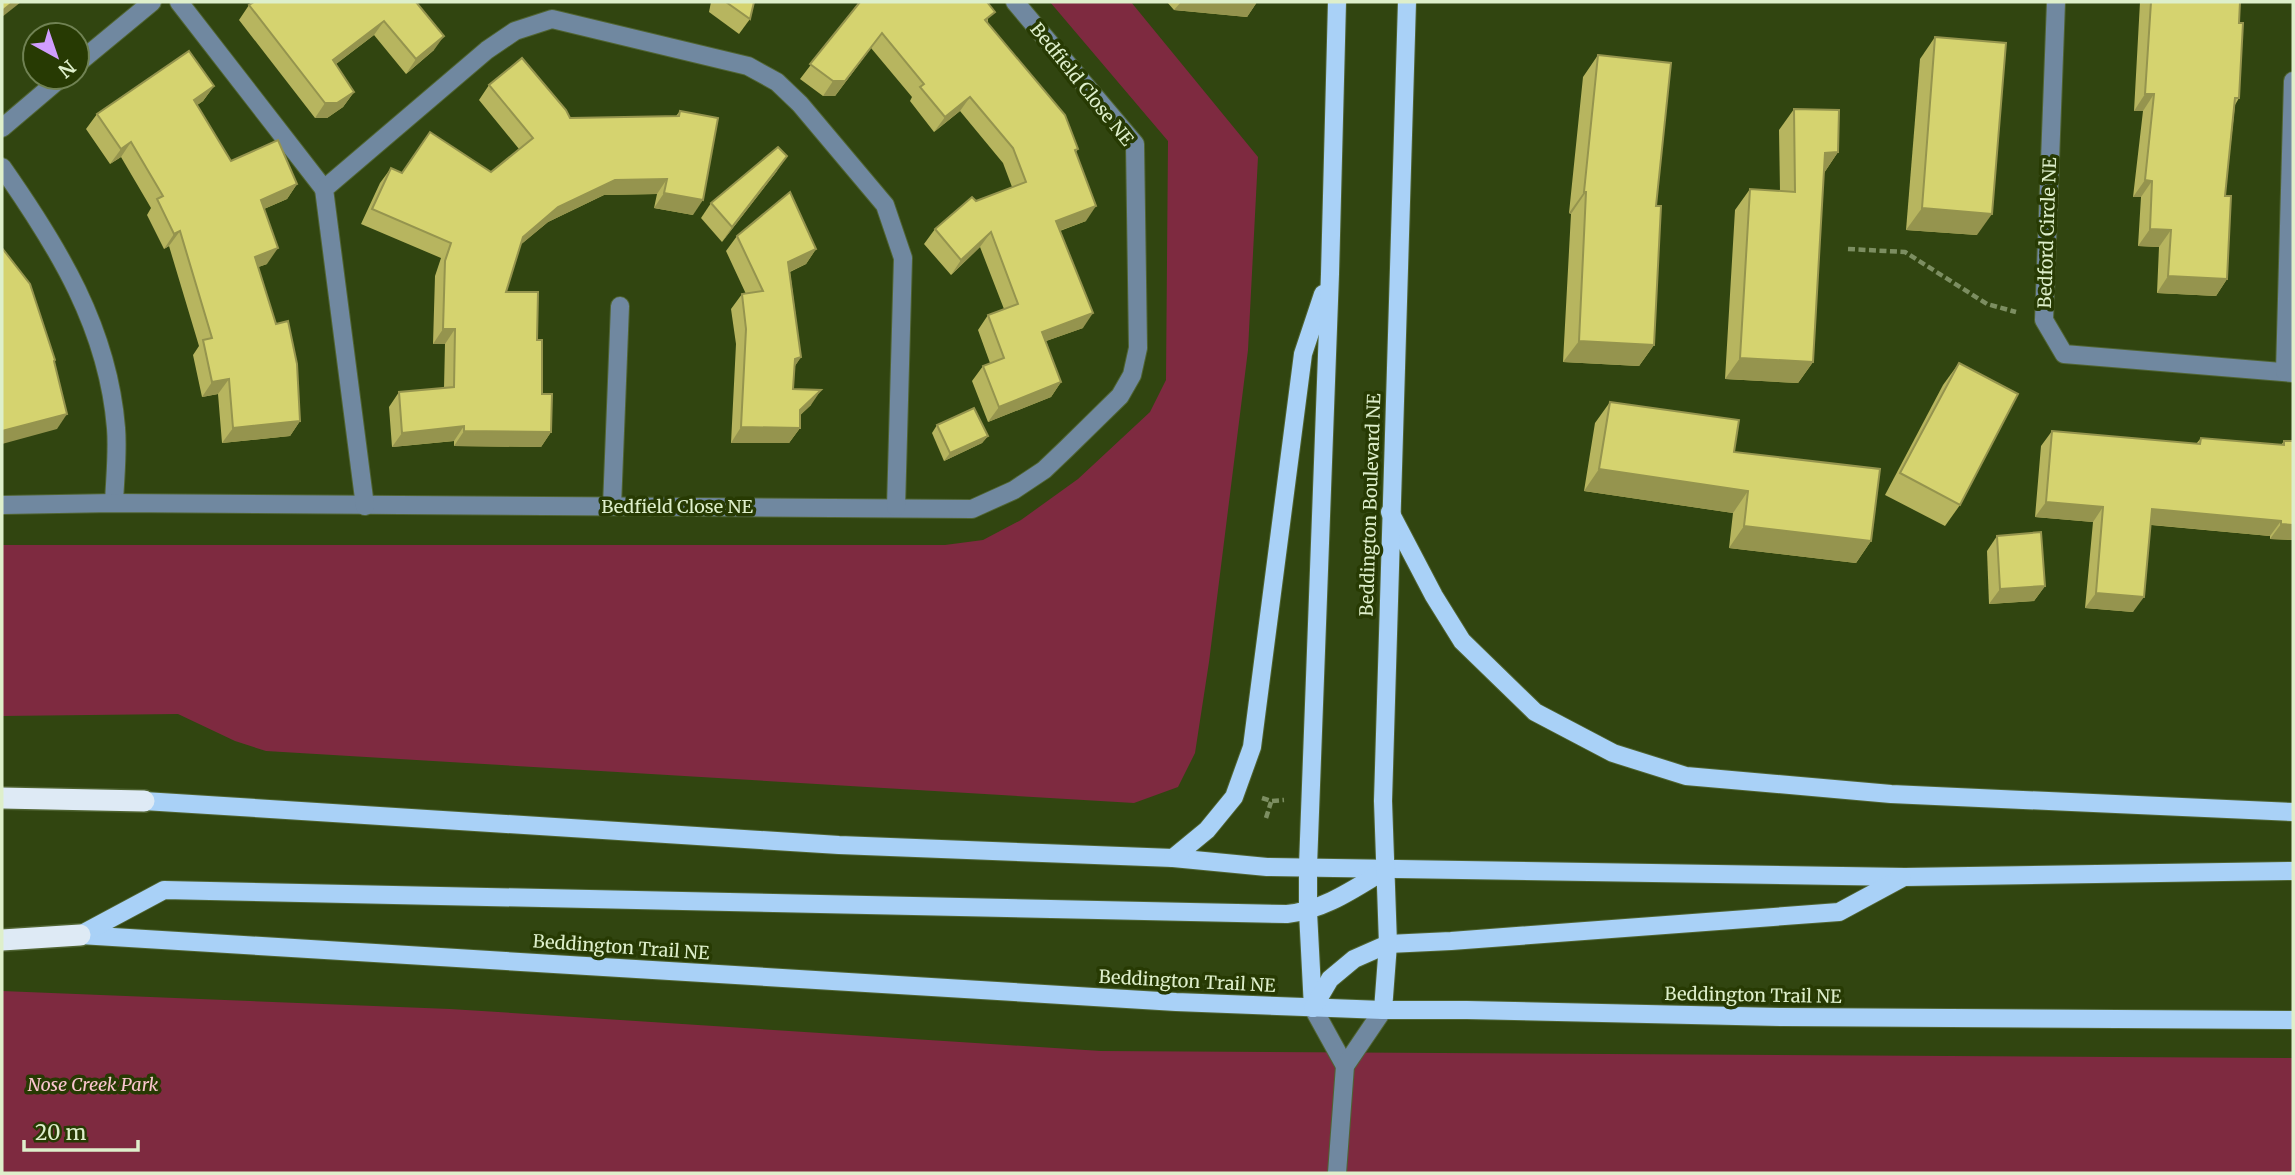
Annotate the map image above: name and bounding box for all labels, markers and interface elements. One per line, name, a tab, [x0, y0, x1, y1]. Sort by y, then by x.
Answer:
street label: Bedfield Close NE	[1025, 18, 1139, 151]
north arrow	[21, 21, 91, 91]
text: N	[53, 55, 80, 83]
street label: Bedford Circle NE	[2033, 156, 2061, 309]
street label: Beddington Boulevard NE	[1355, 393, 1385, 617]
street label: Bedfield Close NE	[601, 495, 753, 518]
street label: Beddington Trail NE	[532, 929, 711, 965]
street label: Beddington Trail NE	[1098, 965, 1277, 997]
street label: Beddington Trail NE	[1664, 982, 1842, 1008]
park label: Nose Creek Park	[28, 1073, 159, 1096]
scale bar	[24, 1108, 138, 1152]
text: 20 m	[35, 1119, 87, 1146]

